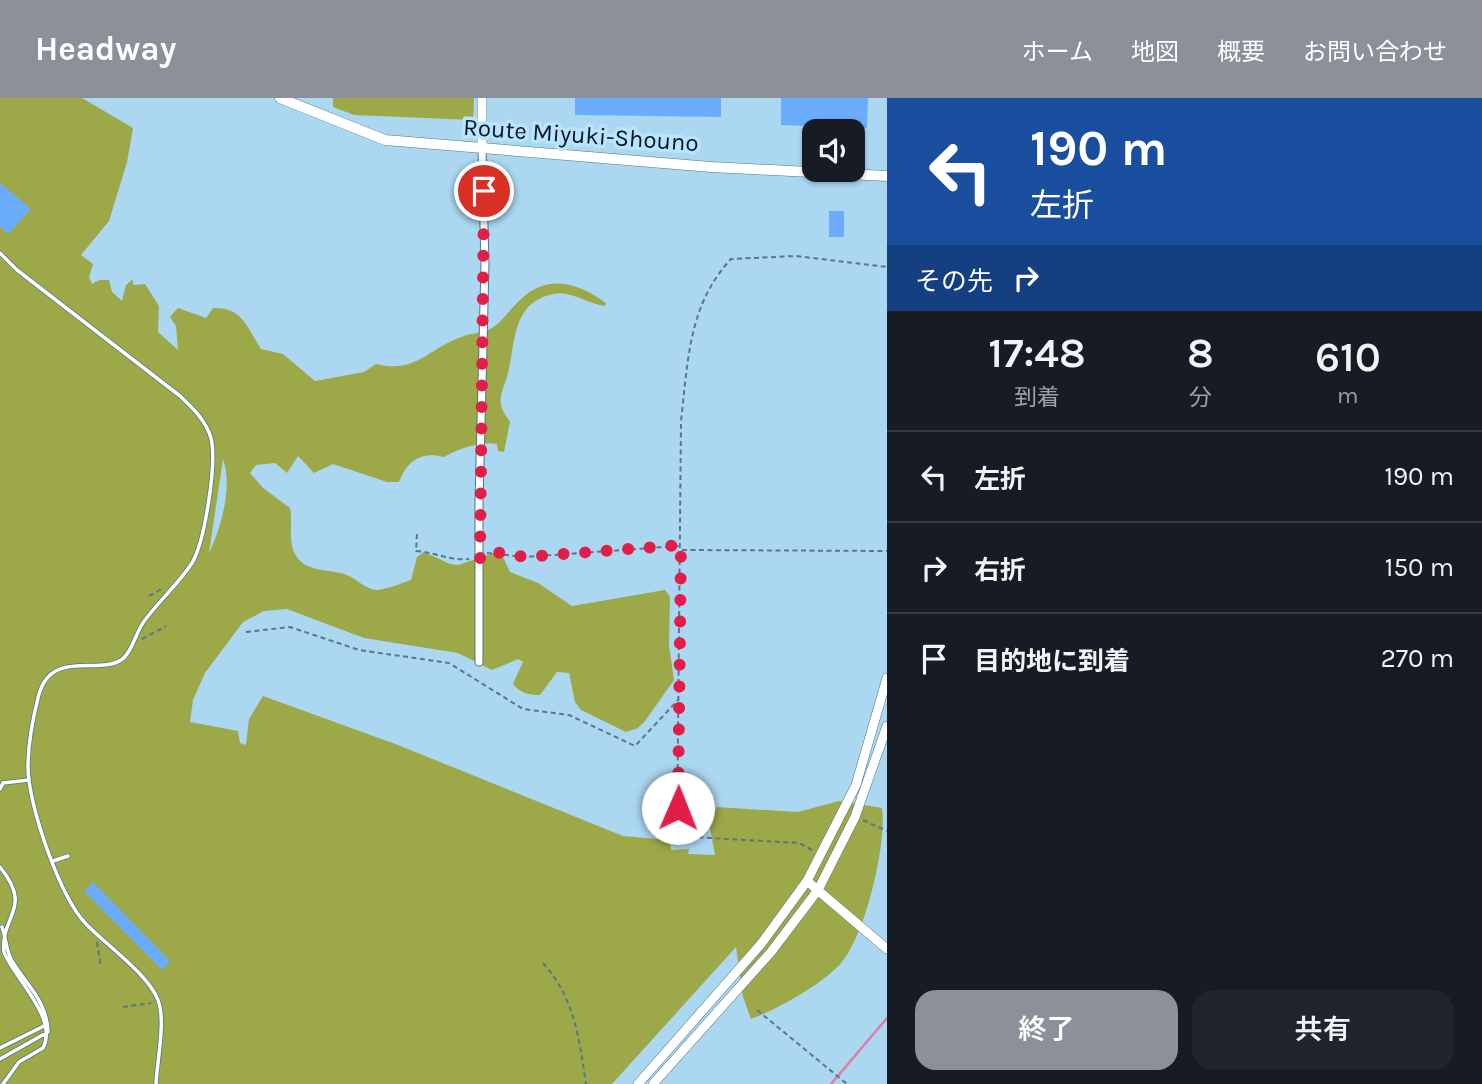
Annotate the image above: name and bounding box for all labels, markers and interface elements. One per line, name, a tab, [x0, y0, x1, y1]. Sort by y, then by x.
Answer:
text: Headway	[35, 30, 176, 68]
text: ホーム	[1022, 38, 1093, 66]
text: 地図	[1131, 38, 1179, 66]
text: 概要	[1217, 38, 1265, 66]
text: お問い合わせ	[1303, 38, 1447, 66]
street label: Route Miyuki-Shouno	[462, 113, 700, 157]
map controls	[802, 119, 865, 182]
button: sound	[802, 119, 865, 182]
text: 190 m	[1030, 120, 1167, 177]
icon: left	[915, 126, 1006, 217]
pin	[454, 161, 514, 221]
icon: arrive	[465, 172, 503, 210]
text: 左折	[1030, 187, 1094, 224]
icon: right	[1007, 259, 1045, 297]
text: その先	[915, 266, 993, 297]
text: 17:48	[988, 328, 1086, 378]
text: 8	[1187, 328, 1214, 378]
text: 610	[1315, 332, 1381, 382]
text: m	[1337, 382, 1359, 409]
text: 到着	[1014, 384, 1060, 411]
text: 分	[1189, 384, 1212, 411]
icon: left	[915, 458, 953, 496]
text: 190 m	[1384, 461, 1454, 492]
text: 左折	[974, 464, 1026, 495]
icon: right	[915, 549, 953, 587]
text: 150 m	[1385, 552, 1454, 583]
text: 右折	[974, 555, 1026, 586]
icon: arrive	[915, 640, 953, 678]
text: 270 m	[1381, 643, 1454, 674]
text: 目的地に到着	[974, 646, 1130, 677]
position arrow	[641, 771, 715, 845]
button: 終了	[915, 990, 1178, 1070]
button: 共有	[1192, 990, 1454, 1070]

